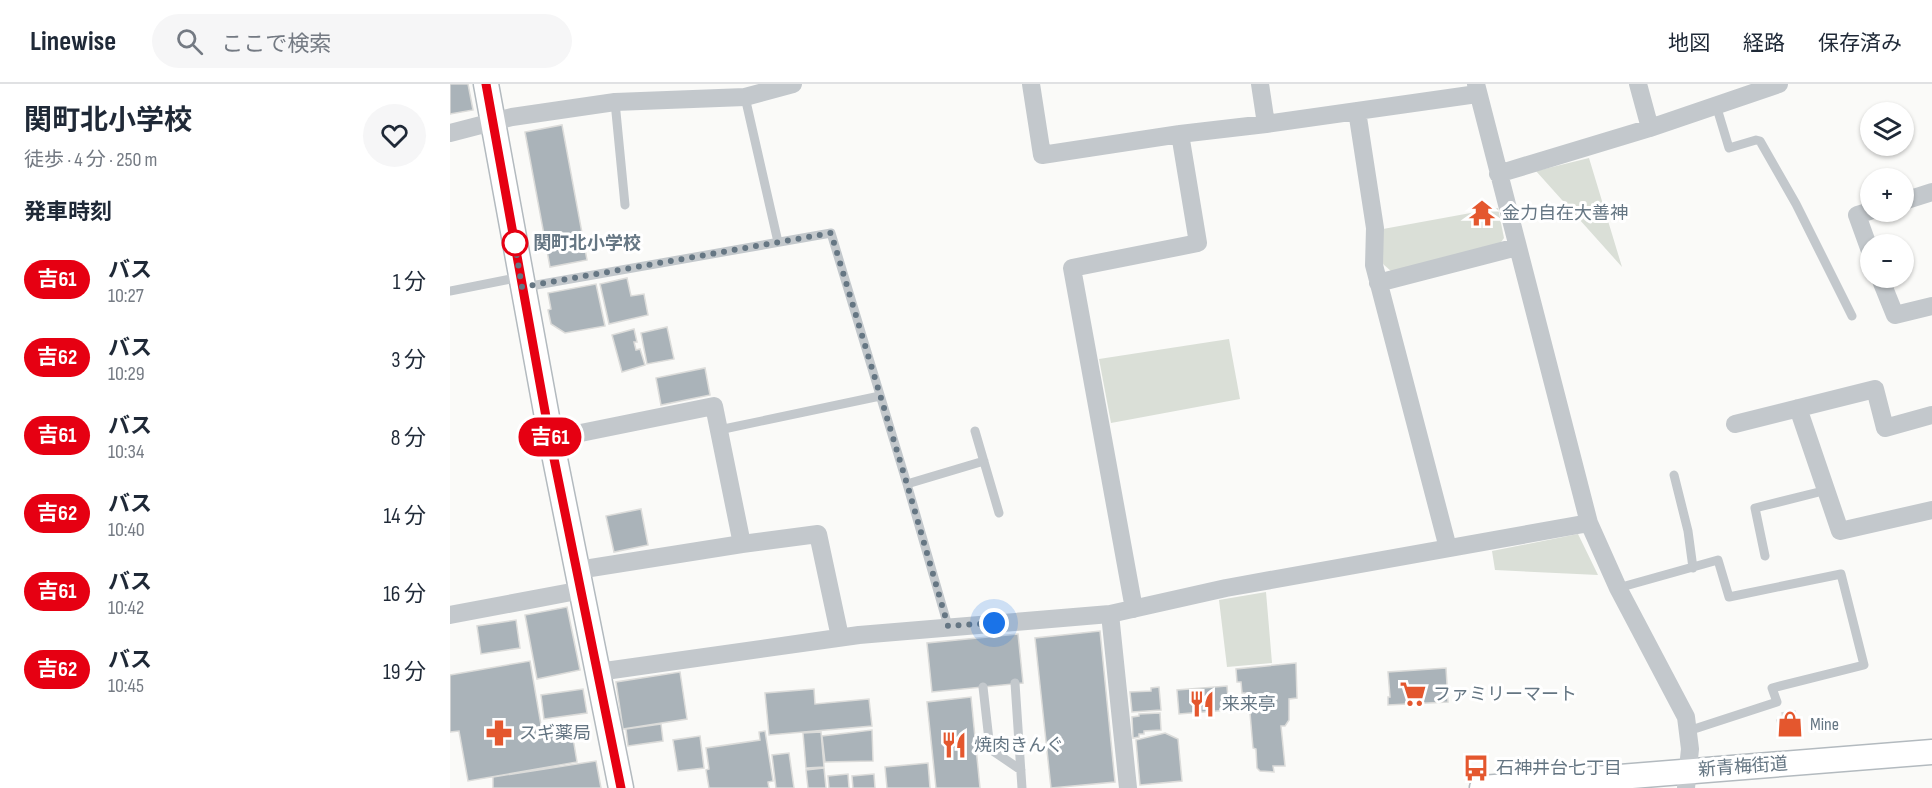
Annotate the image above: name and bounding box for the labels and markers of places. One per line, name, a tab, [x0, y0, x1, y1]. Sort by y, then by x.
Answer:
temple icon: 金力自在大善神	[1467, 198, 1497, 228]
place label: 金力自在大善神	[1502, 203, 1628, 224]
marker: 関町北小学校	[502, 230, 528, 256]
place label: 関町北小学校	[533, 233, 641, 254]
supermarket icon: ファミリーマート	[1398, 679, 1428, 709]
place label: ファミリーマート	[1433, 684, 1577, 705]
restaurant icon: 来来亭	[1187, 689, 1217, 719]
place label: 来来亭	[1222, 694, 1276, 715]
shop icon: Mine	[1775, 709, 1805, 739]
place label: Mine	[1810, 714, 1839, 735]
pharmacy icon: スギ薬局	[484, 718, 514, 748]
place label: スギ薬局	[519, 723, 591, 744]
restaurant icon: 焼肉きんぐ	[939, 730, 969, 760]
place label: 焼肉きんぐ	[974, 735, 1064, 756]
bus stop icon: 石神井台七丁目	[1461, 753, 1491, 783]
place label: 石神井台七丁目	[1496, 758, 1622, 779]

